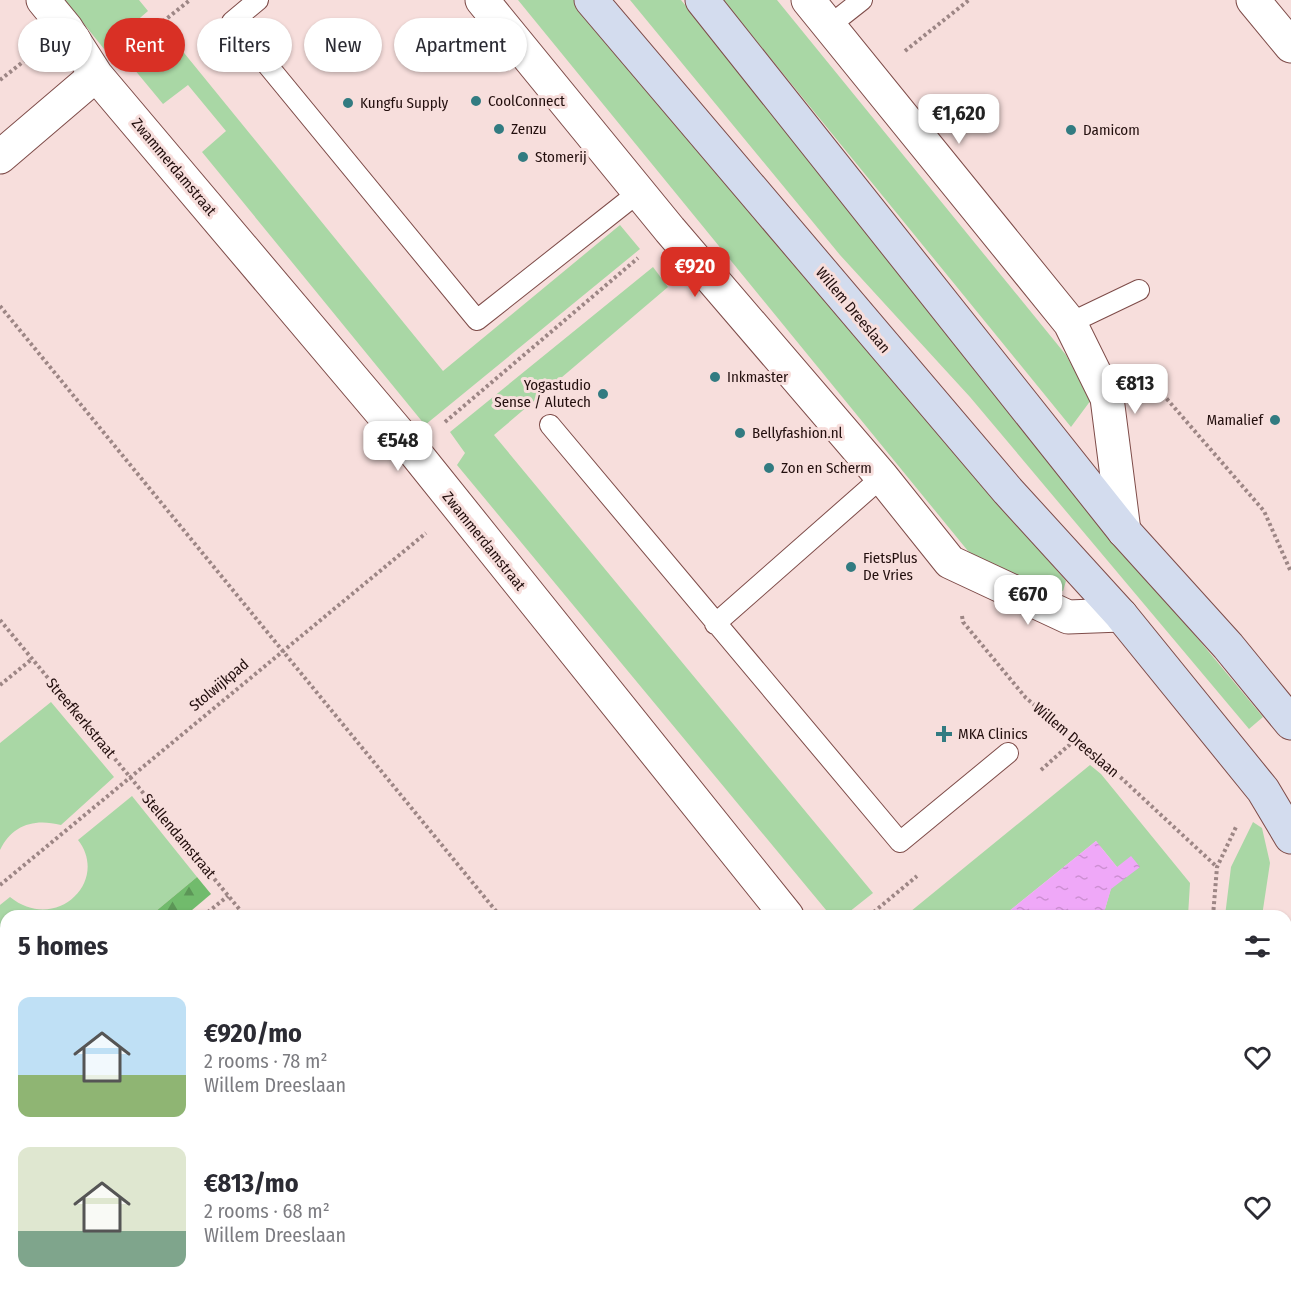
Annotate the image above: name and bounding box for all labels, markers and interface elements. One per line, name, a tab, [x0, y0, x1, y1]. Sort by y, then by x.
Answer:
chip: Buy	[18, 18, 92, 72]
chip: Rent	[104, 18, 185, 72]
chip: Filters	[197, 18, 292, 72]
chip: New	[304, 18, 382, 72]
chip: Apartment	[394, 18, 527, 72]
place label: CoolConnect	[488, 92, 565, 110]
place label: Kungfu Supply	[360, 94, 449, 112]
marker: CoolConnect	[469, 94, 483, 108]
pin: €1,620	[910, 94, 1008, 145]
marker: Kungfu Supply	[341, 96, 355, 110]
text: €1,620	[932, 101, 986, 125]
street label: Zwammerdamstraat	[128, 115, 220, 219]
place label: Zenzu	[511, 120, 547, 138]
place label: Damicom	[1083, 121, 1140, 139]
marker: Zenzu	[492, 122, 506, 136]
marker: Damicom	[1064, 123, 1078, 137]
place label: Stomerij	[535, 148, 587, 166]
marker: Stomerij	[516, 150, 530, 164]
pin: €920	[659, 247, 731, 298]
text: €920	[675, 254, 715, 278]
street label: Willem Dreeslaan	[812, 263, 894, 357]
pin: €813	[1099, 364, 1171, 415]
place label: Inkmaster	[727, 368, 789, 386]
marker: Inkmaster	[708, 370, 722, 384]
text: €813	[1116, 371, 1154, 395]
place label: Yogastudio Sense / Alutech	[494, 376, 591, 411]
marker: Yogastudio Sense / Alutech	[596, 387, 610, 401]
place label: Mamalief	[1207, 411, 1264, 429]
marker: Mamalief	[1268, 413, 1282, 427]
pin: €548	[362, 421, 434, 472]
place label: Bellyfashion.nl	[752, 424, 843, 442]
marker: Bellyfashion.nl	[733, 426, 747, 440]
text: €548	[377, 428, 419, 452]
place label: Zon en Scherm	[781, 459, 872, 477]
marker: Zon en Scherm	[762, 461, 776, 475]
street label: Zwammerdamstraat	[439, 488, 529, 594]
place label: FietsPlus De Vries	[863, 549, 918, 584]
marker: FietsPlus De Vries	[844, 560, 858, 574]
pin: €670	[992, 575, 1064, 626]
text: €670	[1008, 582, 1048, 606]
street label: Stolwijkpad	[186, 655, 252, 715]
street label: Streefkerkstraat	[42, 674, 120, 762]
street label: Willem Dreeslaan	[1029, 699, 1123, 781]
marker: MKA Clinics	[935, 725, 953, 743]
place label: MKA Clinics	[958, 725, 1028, 743]
street label: Stellendamstraat	[138, 790, 220, 882]
icon: filters	[1241, 930, 1274, 963]
text: 5 homes	[18, 931, 108, 962]
text: €920/mo	[204, 1018, 302, 1049]
icon: home	[66, 1021, 138, 1093]
icon: heart	[1241, 1041, 1274, 1074]
text: 2 rooms · 78 m²	[204, 1049, 327, 1073]
text: Willem Dreeslaan	[204, 1073, 346, 1097]
text: €813/mo	[204, 1168, 299, 1199]
icon: home	[66, 1171, 138, 1243]
icon: heart	[1241, 1191, 1274, 1224]
text: 2 rooms · 68 m²	[204, 1199, 330, 1223]
text: Willem Dreeslaan	[204, 1223, 346, 1247]

